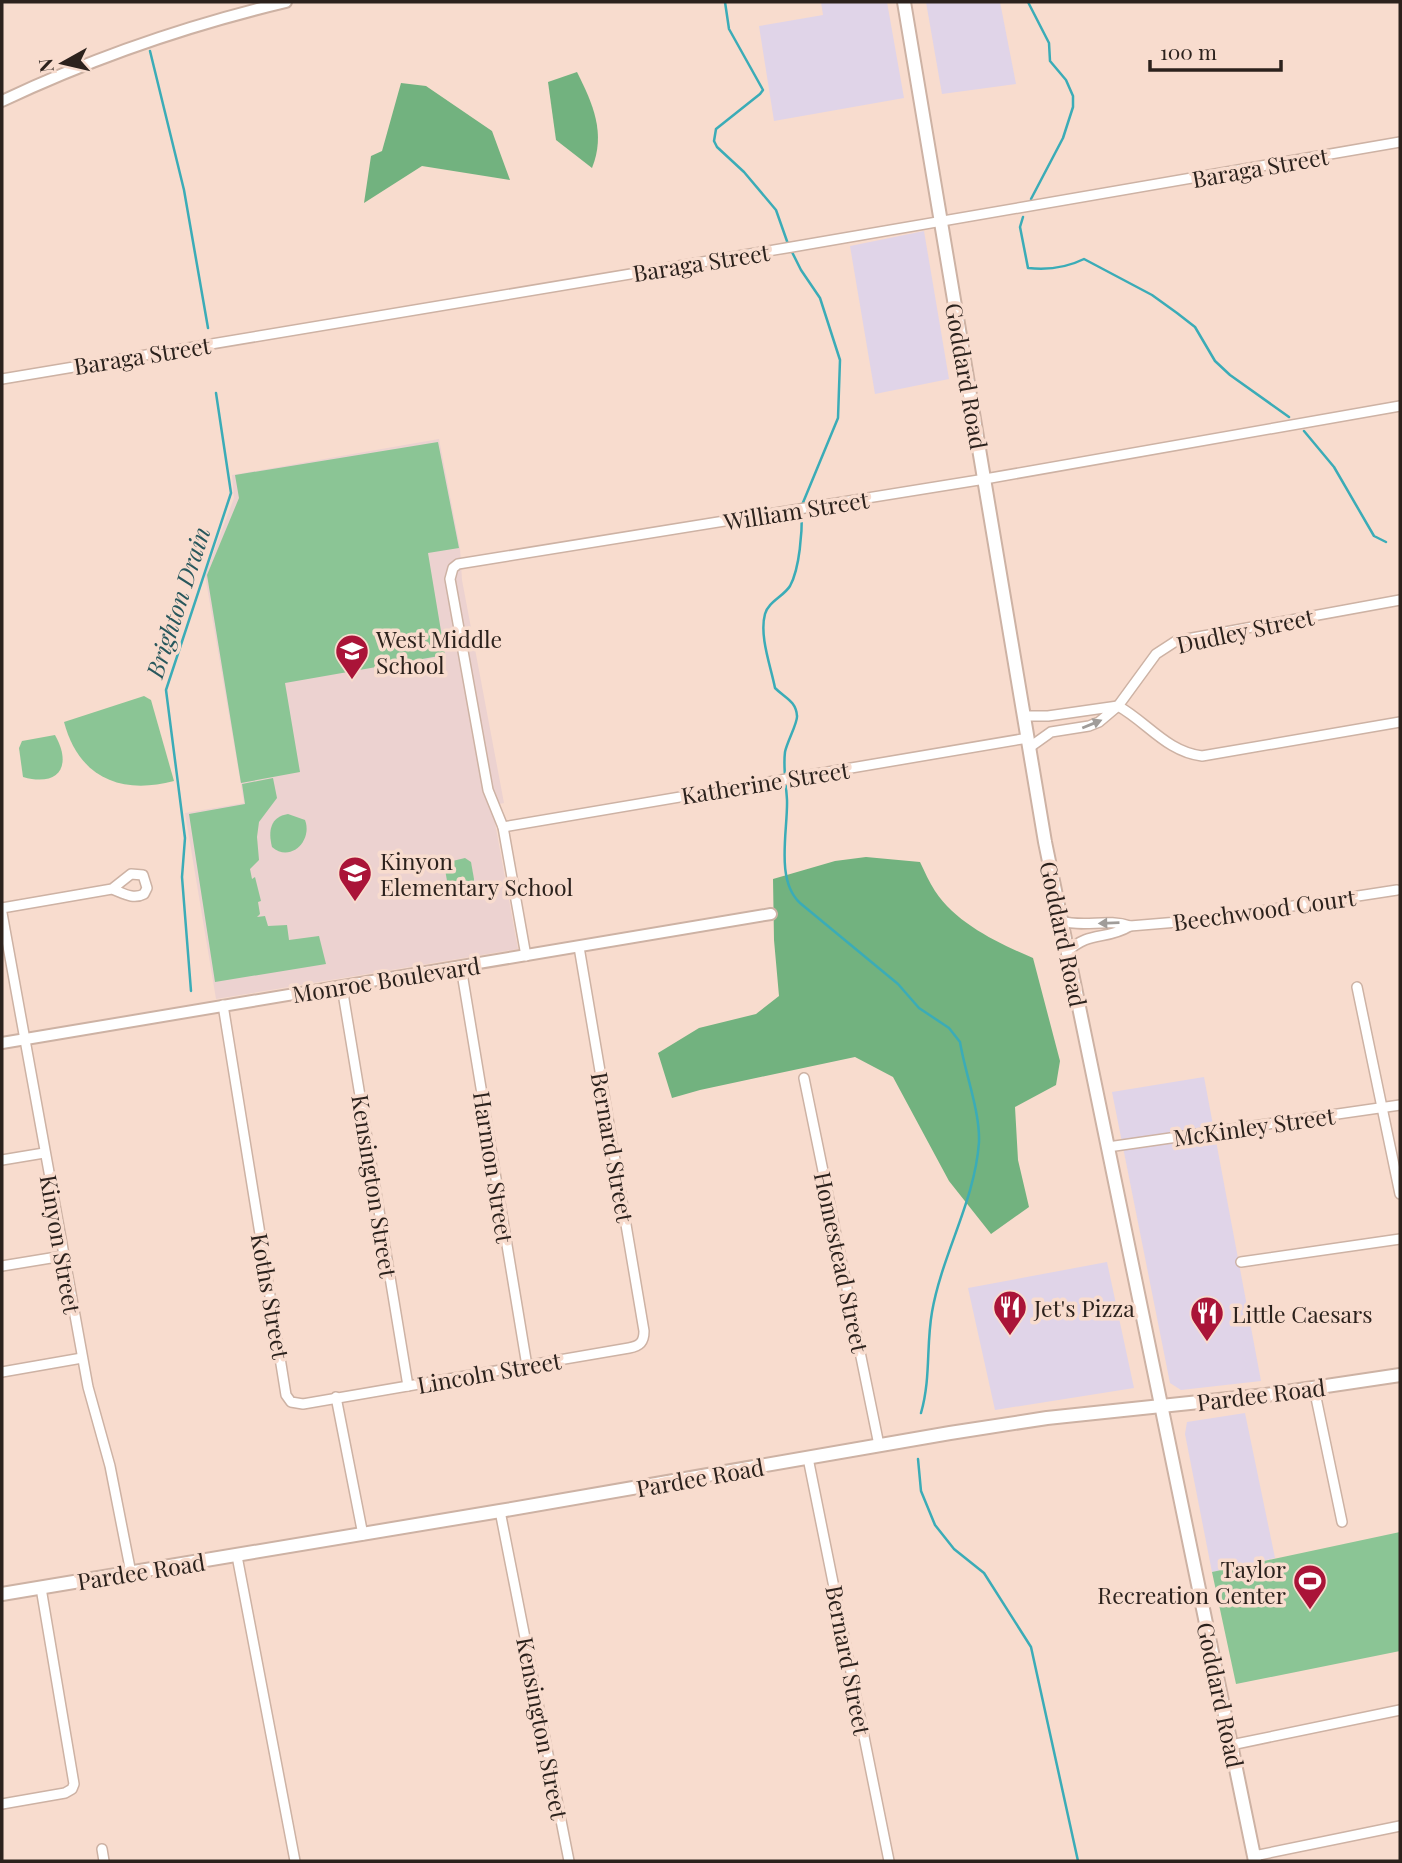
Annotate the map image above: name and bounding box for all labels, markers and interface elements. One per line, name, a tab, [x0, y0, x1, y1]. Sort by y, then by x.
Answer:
north arrow	[28, 28, 98, 98]
scale bar	[1150, 28, 1281, 72]
text: 100 m	[1160, 37, 1217, 65]
text: N	[31, 57, 59, 74]
street label: Baraga Street	[1189, 140, 1332, 194]
street label: Baraga Street	[630, 236, 772, 288]
street label: Goddard Road	[939, 300, 995, 452]
street label: Baraga Street	[71, 329, 213, 381]
street label: William Street	[720, 483, 871, 537]
water label: Brighton Drain	[137, 522, 216, 683]
street label: Dudley Street	[1174, 600, 1317, 660]
place label: West Middle School	[375, 623, 502, 680]
school or university icon: West Middle School	[333, 632, 371, 681]
one-way arrow	[1081, 718, 1102, 729]
street label: Katherine Street	[679, 753, 852, 811]
place label: Kinyon Elementary School	[380, 845, 573, 902]
school or university icon: Kinyon Elementary School	[336, 854, 374, 903]
street label: Goddard Road	[1033, 858, 1095, 1010]
street label: Beechwood Court	[1171, 881, 1358, 937]
one-way arrow	[1098, 917, 1120, 929]
street label: Monroe Boulevard	[290, 949, 482, 1009]
street label: Bernard Street	[585, 1069, 642, 1225]
street label: Harmon Street	[467, 1089, 521, 1246]
street label: Kensington Street	[345, 1092, 405, 1281]
street label: McKinley Street	[1171, 1099, 1337, 1153]
street label: Homestead Street	[808, 1169, 876, 1356]
street label: Kinyon Street	[34, 1172, 89, 1317]
street label: Koths Street	[245, 1231, 297, 1362]
restaurant icon: Jet's Pizza	[991, 1288, 1029, 1337]
place label: Jet's Pizza	[1033, 1292, 1135, 1323]
restaurant icon: Little Caesars	[1188, 1294, 1226, 1343]
place label: Little Caesars	[1232, 1298, 1373, 1329]
street label: Lincoln Street	[415, 1344, 564, 1400]
street label: Pardee Road	[1195, 1371, 1327, 1417]
street label: Pardee Road	[634, 1451, 766, 1503]
street label: Pardee Road	[75, 1546, 207, 1596]
place label: Taylor Recreation Center	[1097, 1553, 1286, 1610]
sports icon: Taylor Recreation Center	[1291, 1562, 1329, 1611]
street label: Bernard Street	[819, 1582, 879, 1738]
street label: Goddard Road	[1190, 1619, 1252, 1771]
street label: Kensington Street	[510, 1634, 576, 1823]

